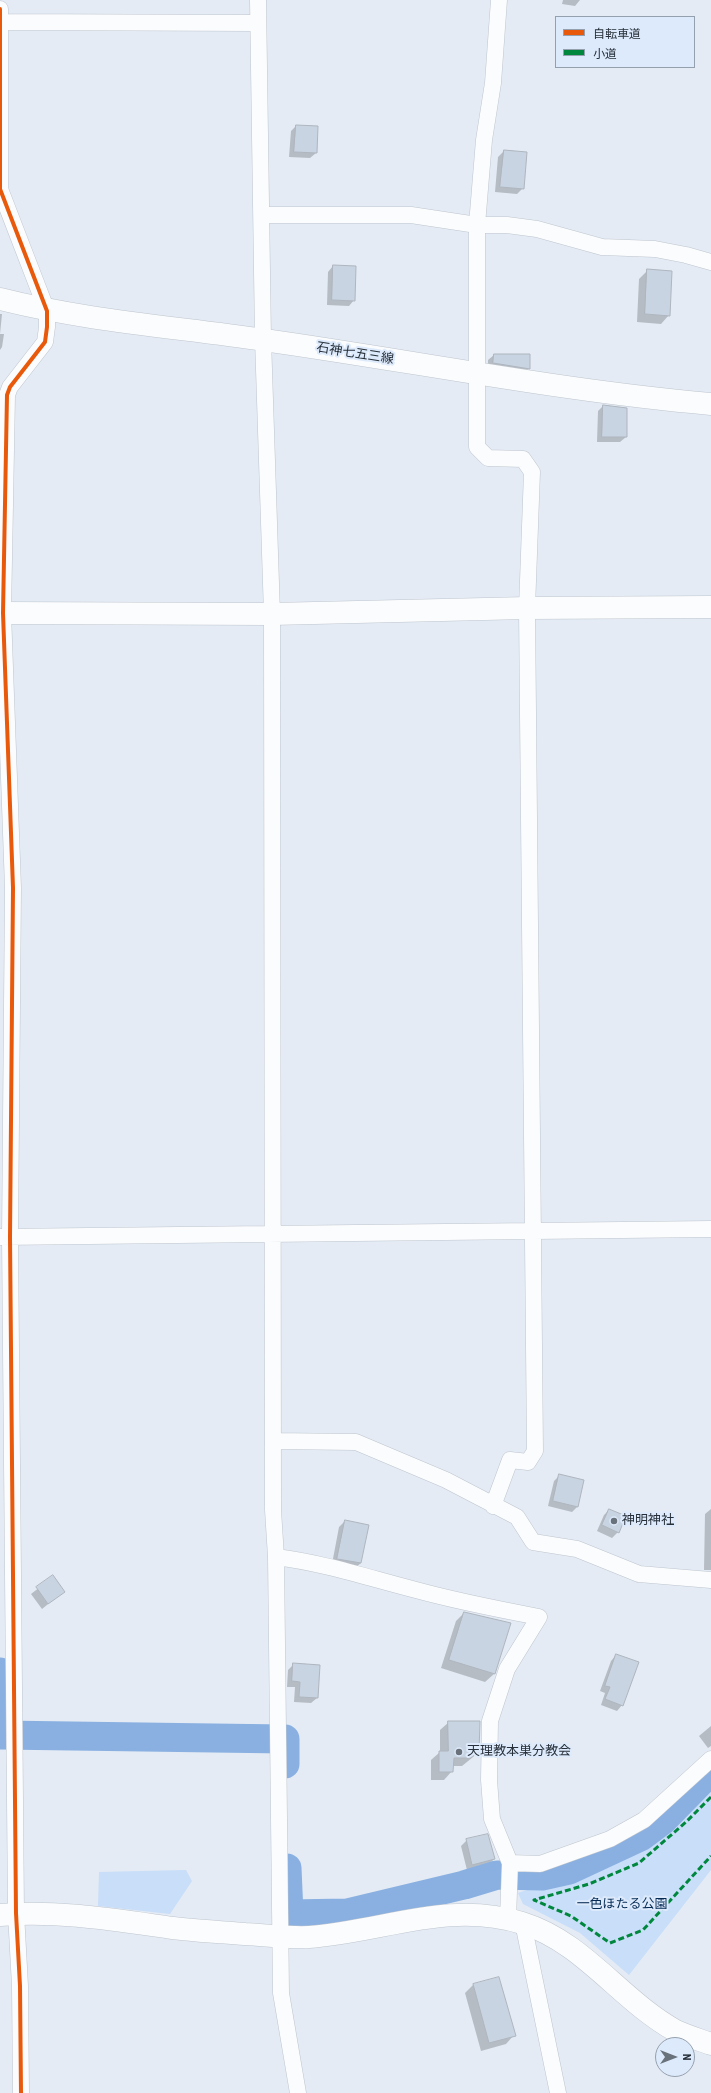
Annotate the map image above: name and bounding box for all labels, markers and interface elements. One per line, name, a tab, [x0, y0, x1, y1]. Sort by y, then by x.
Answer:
legend	[555, 16, 695, 68]
text: 自転車道	[593, 27, 641, 41]
text: 小道	[593, 47, 617, 61]
street label: 石神七五三線	[315, 340, 395, 368]
place label: 神明神社	[622, 1513, 674, 1529]
marker: 神明神社	[609, 1516, 619, 1526]
place label: 天理教本巣分教会	[467, 1744, 571, 1760]
marker: 天理教本巣分教会	[454, 1747, 464, 1757]
park label: 一色ほたる公園	[577, 1897, 667, 1913]
north arrow	[655, 2037, 695, 2077]
text: N	[680, 2054, 693, 2060]

